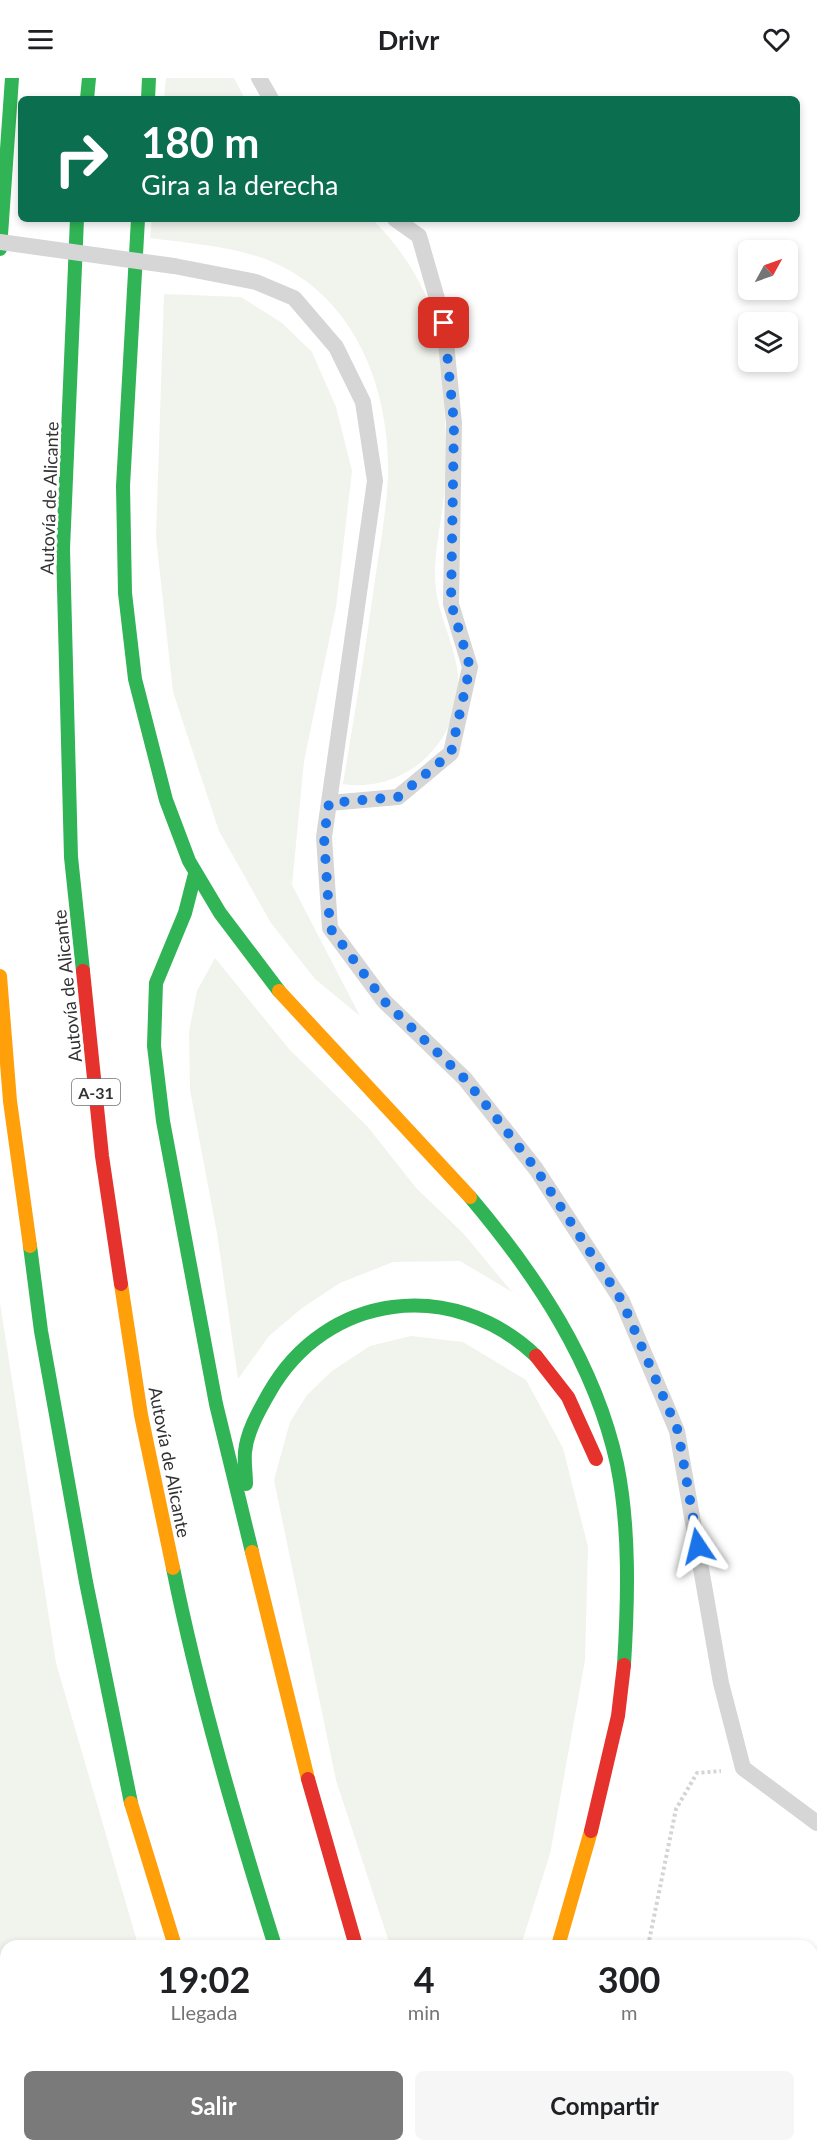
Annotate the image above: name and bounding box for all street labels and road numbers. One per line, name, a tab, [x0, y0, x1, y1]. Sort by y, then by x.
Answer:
street label: Autovía de Alicante	[35, 421, 63, 575]
street label: Autovía de Alicante	[48, 909, 86, 1063]
road number: A-31	[72, 1079, 120, 1105]
street label: Autovía de Alicante	[145, 1385, 195, 1539]

